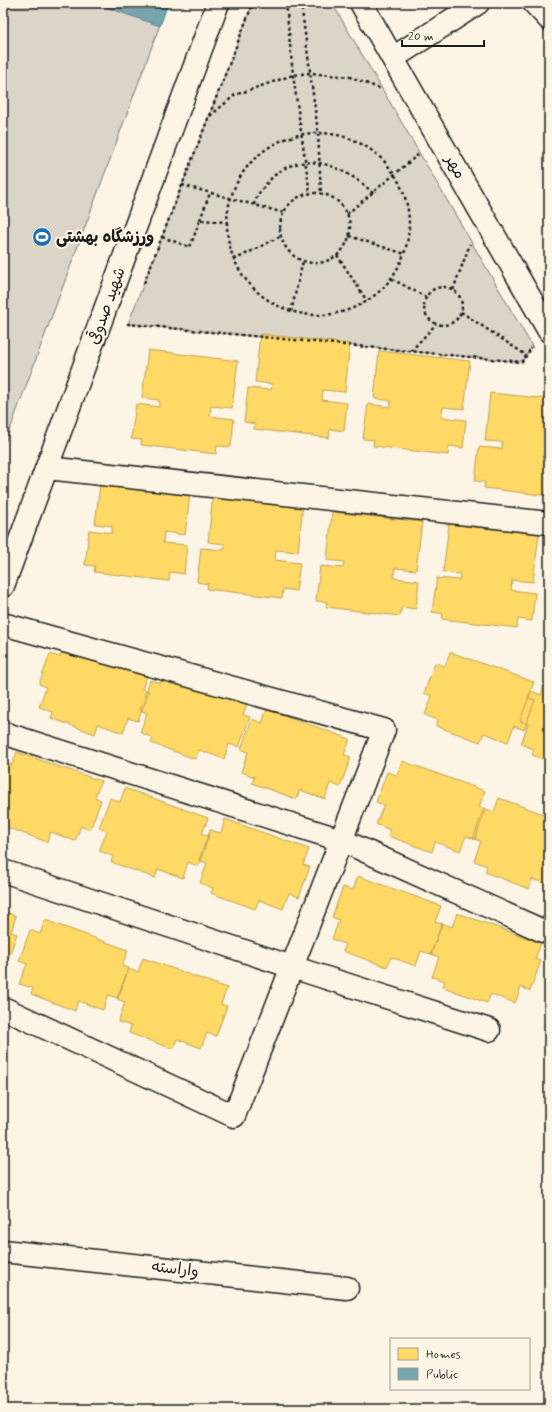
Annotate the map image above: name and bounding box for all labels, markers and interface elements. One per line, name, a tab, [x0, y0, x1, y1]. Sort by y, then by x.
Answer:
scale bar	[402, 22, 484, 48]
text: 20 m	[408, 29, 434, 45]
street label: مهر	[439, 149, 470, 183]
sports icon: ورزشگاه بهشتی	[31, 226, 53, 248]
place label: ورزشگاه بهشتی	[56, 227, 154, 248]
street label: شهید صدوقی	[82, 264, 131, 347]
street label: واراسته	[150, 1256, 200, 1282]
legend	[390, 1338, 530, 1390]
text: Homes	[426, 1347, 461, 1363]
text: Public	[426, 1367, 458, 1383]

